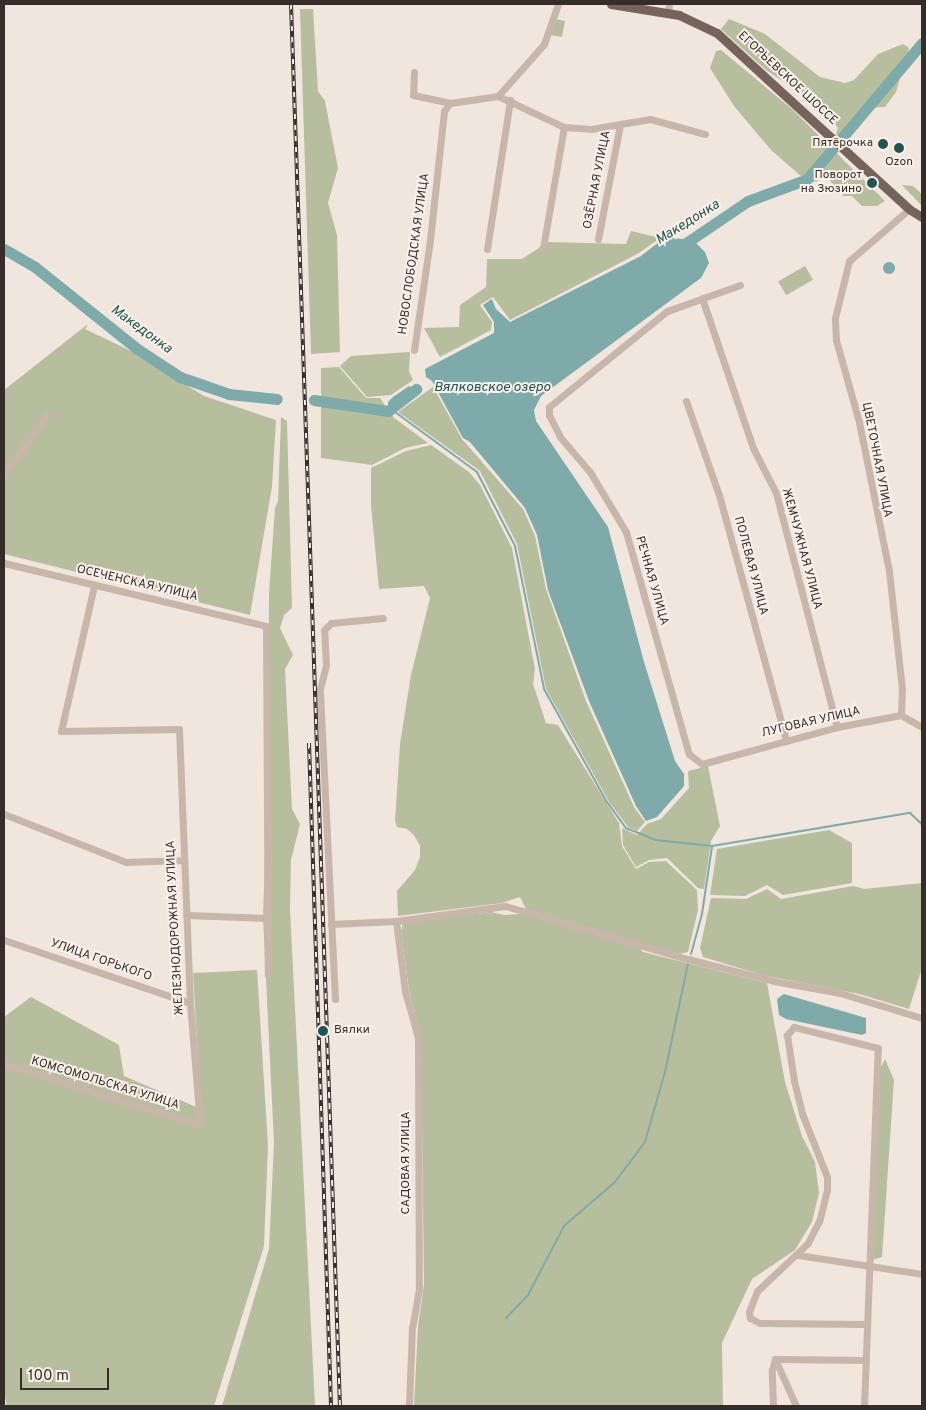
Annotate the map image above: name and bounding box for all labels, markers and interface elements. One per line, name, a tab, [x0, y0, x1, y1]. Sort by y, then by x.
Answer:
street label: ЕГОРЬЕВСКОЕ ШОССЕ	[734, 29, 840, 129]
street label: ОЗЁРНАЯ УЛИЦА	[581, 129, 615, 231]
place label: Пятёрочка	[812, 137, 873, 151]
marker: Пятёрочка	[877, 138, 889, 150]
marker: Ozon	[893, 142, 905, 154]
place label: Ozon	[885, 156, 913, 170]
place label: Поворот на Зюзино	[801, 169, 862, 197]
street label: НОВОСЛОБОДСКАЯ УЛИЦА	[397, 172, 433, 336]
marker: Поворот на Зюзино	[866, 177, 878, 189]
water label: Македонка	[653, 197, 723, 249]
water label: Македонка	[107, 302, 175, 358]
water label: Вялковское озеро	[434, 380, 550, 396]
street label: ЦВЕТОЧНАЯ УЛИЦА	[858, 401, 894, 519]
street label: ЖЕМЧУЖНАЯ УЛИЦА	[778, 487, 824, 611]
street label: ПОЛЕВАЯ УЛИЦА	[730, 515, 770, 617]
street label: РЕЧНАЯ УЛИЦА	[631, 535, 671, 627]
street label: ОСЕЧЕНСКАЯ УЛИЦА	[75, 563, 199, 605]
street label: ЛУГОВАЯ УЛИЦА	[760, 705, 862, 741]
street label: ЖЕЛЕЗНОДОРОЖНАЯ УЛИЦА	[164, 840, 188, 1016]
street label: УЛИЦА ГОРЬКОГО	[48, 937, 154, 985]
marker: Вялки	[316, 1024, 330, 1038]
place label: Вялки	[334, 1024, 370, 1038]
street label: КОМСОМОЛЬСКАЯ УЛИЦА	[29, 1055, 181, 1113]
street label: САДОВАЯ УЛИЦА	[400, 1111, 414, 1215]
scale bar	[22, 1358, 111, 1390]
text: 100 m	[28, 1367, 69, 1386]

